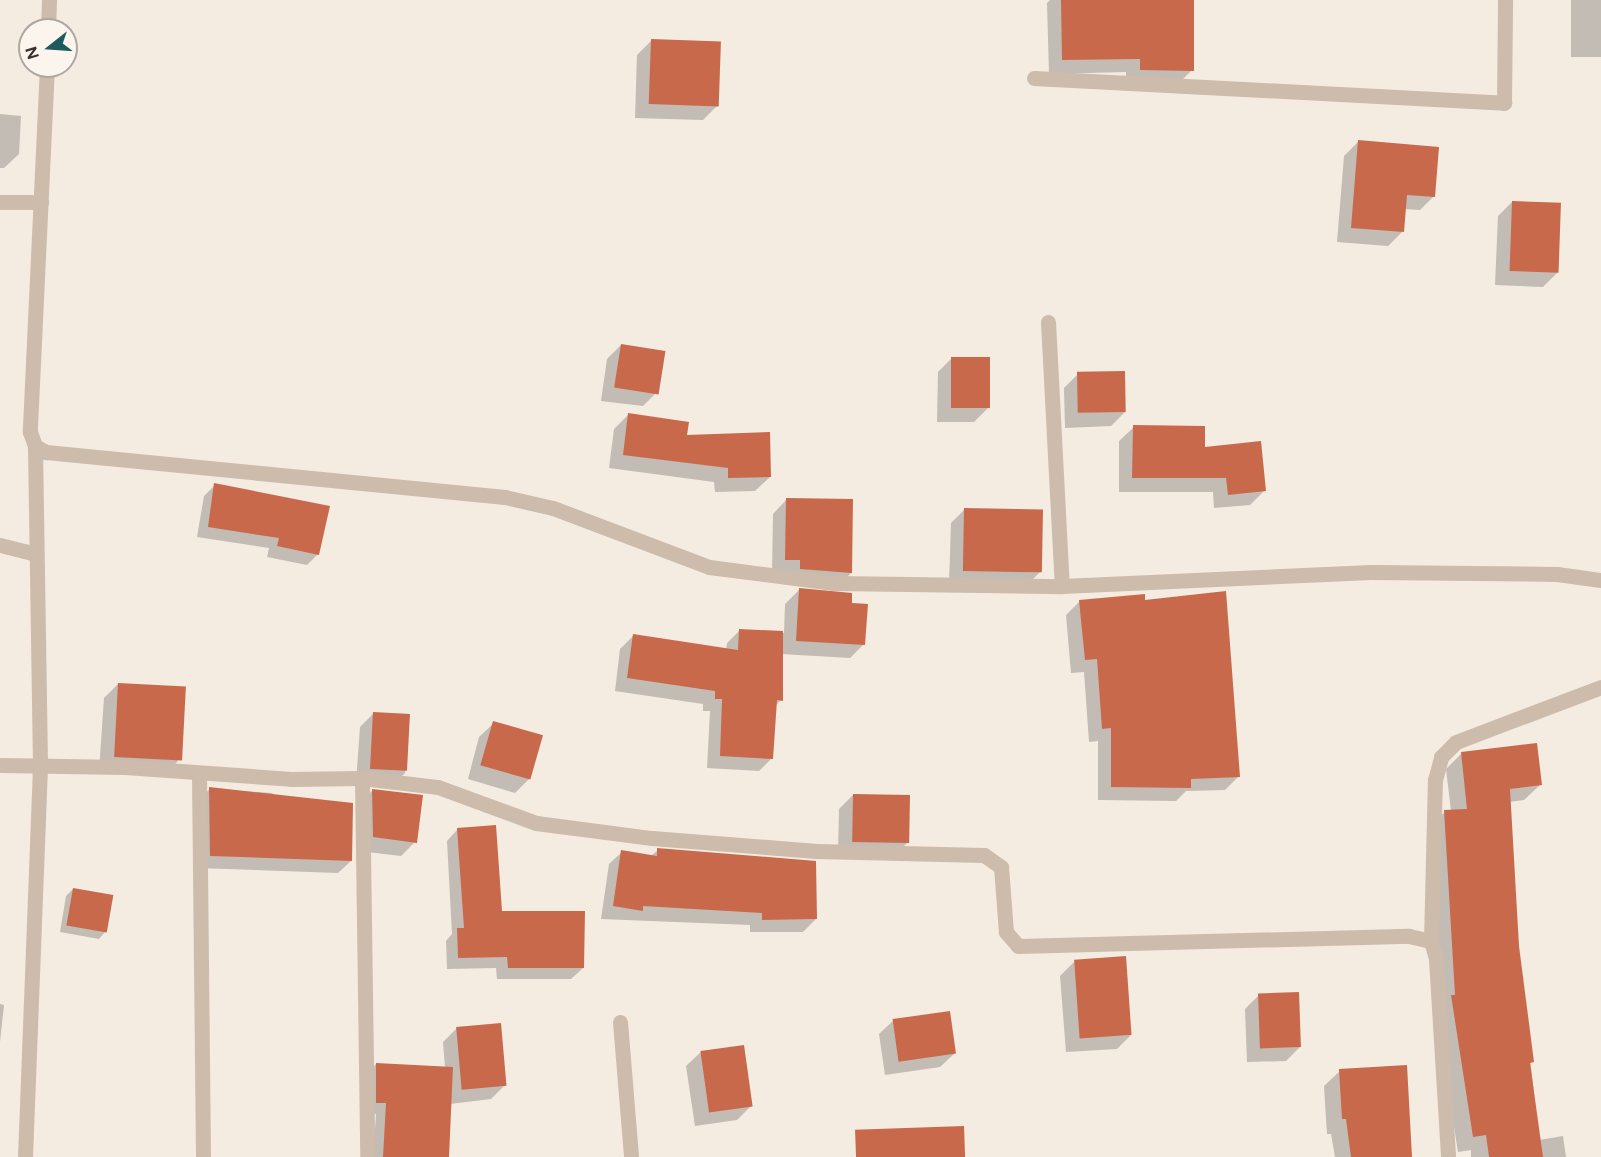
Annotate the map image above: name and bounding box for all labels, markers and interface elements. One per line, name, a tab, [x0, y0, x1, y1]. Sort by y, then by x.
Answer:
north arrow	[18, 18, 78, 78]
text: N	[21, 44, 43, 62]

